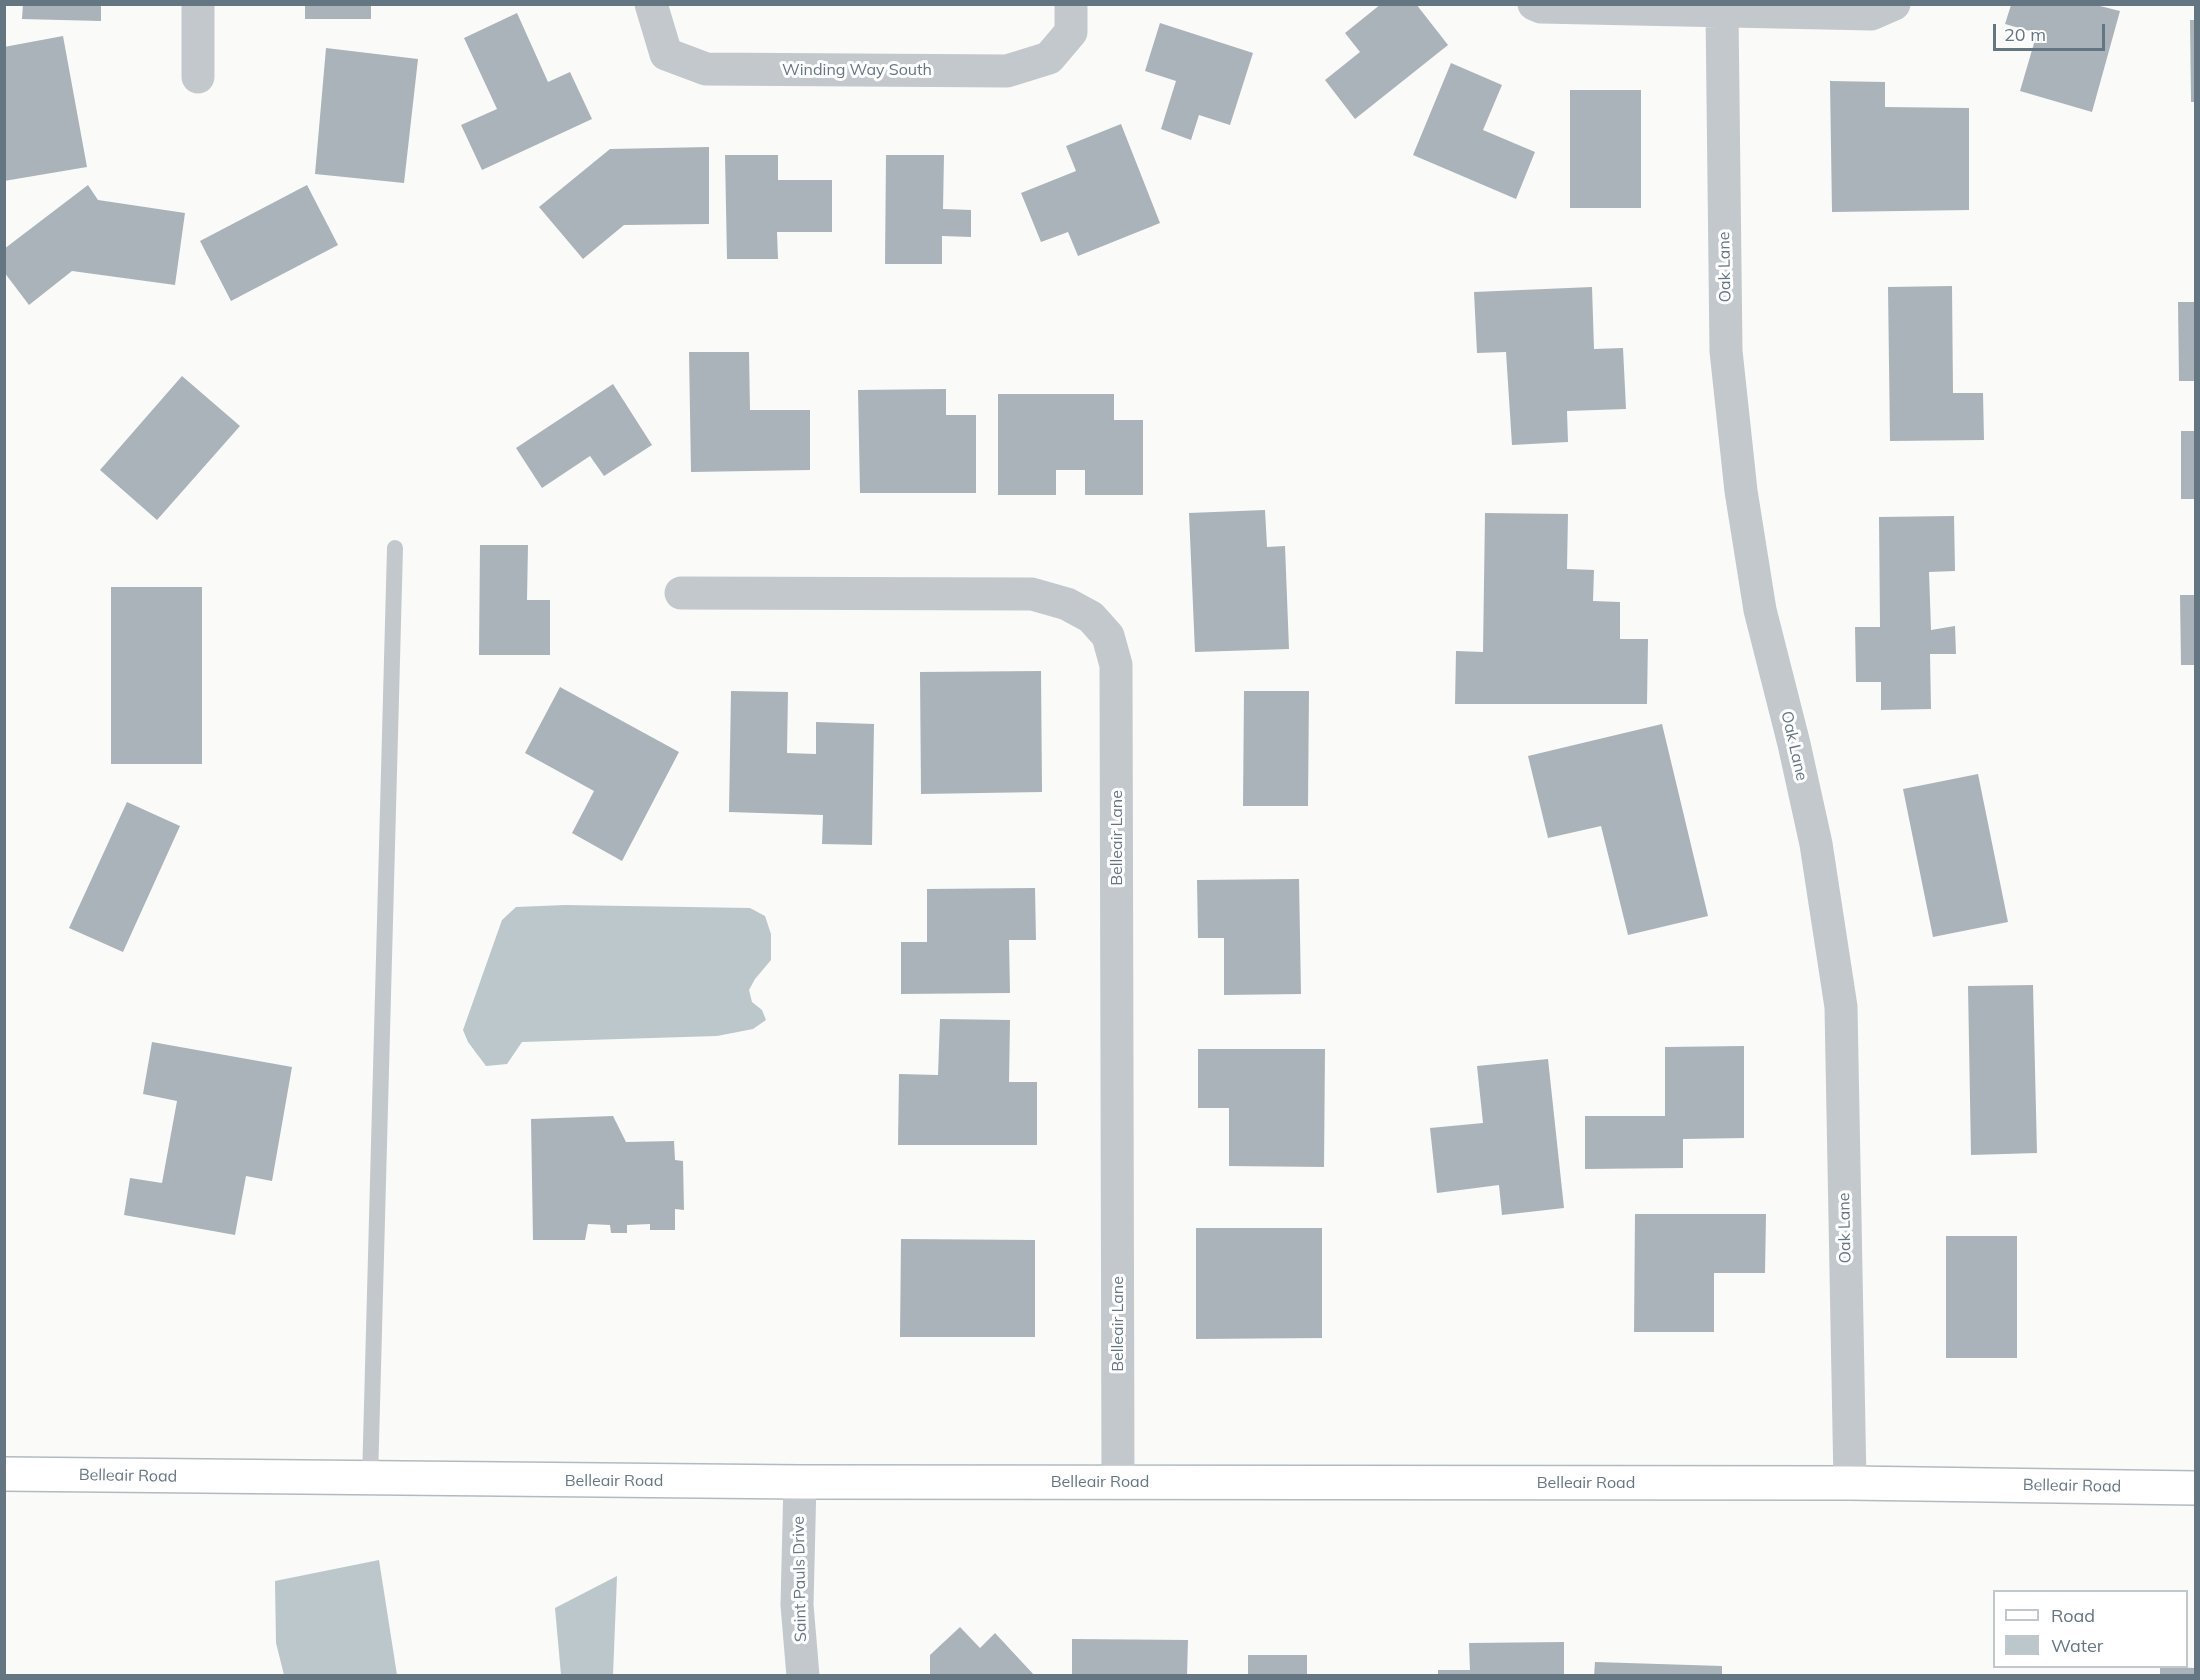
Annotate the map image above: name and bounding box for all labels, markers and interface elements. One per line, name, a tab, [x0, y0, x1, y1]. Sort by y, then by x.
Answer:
scale bar	[1996, 12, 2108, 50]
text: 20 m	[2004, 23, 2046, 46]
street label: Winding Way South	[782, 60, 932, 80]
street label: Oak Lane	[1715, 231, 1735, 303]
street label: Oak Lane	[1777, 709, 1811, 783]
street label: Belleair Lane	[1107, 790, 1127, 886]
street label: Oak Lane	[1835, 1192, 1855, 1264]
street label: Belleair Lane	[1108, 1276, 1128, 1372]
street label: Belleair Road	[79, 1466, 177, 1486]
street label: Belleair Road	[565, 1471, 663, 1491]
street label: Belleair Road	[1051, 1472, 1149, 1492]
street label: Belleair Road	[1537, 1473, 1635, 1493]
street label: Belleair Road	[2023, 1476, 2121, 1496]
street label: Saint Pauls Drive	[789, 1516, 811, 1642]
legend	[1993, 1590, 2188, 1668]
text: Road	[2051, 1604, 2095, 1627]
text: Water	[2051, 1634, 2103, 1657]

